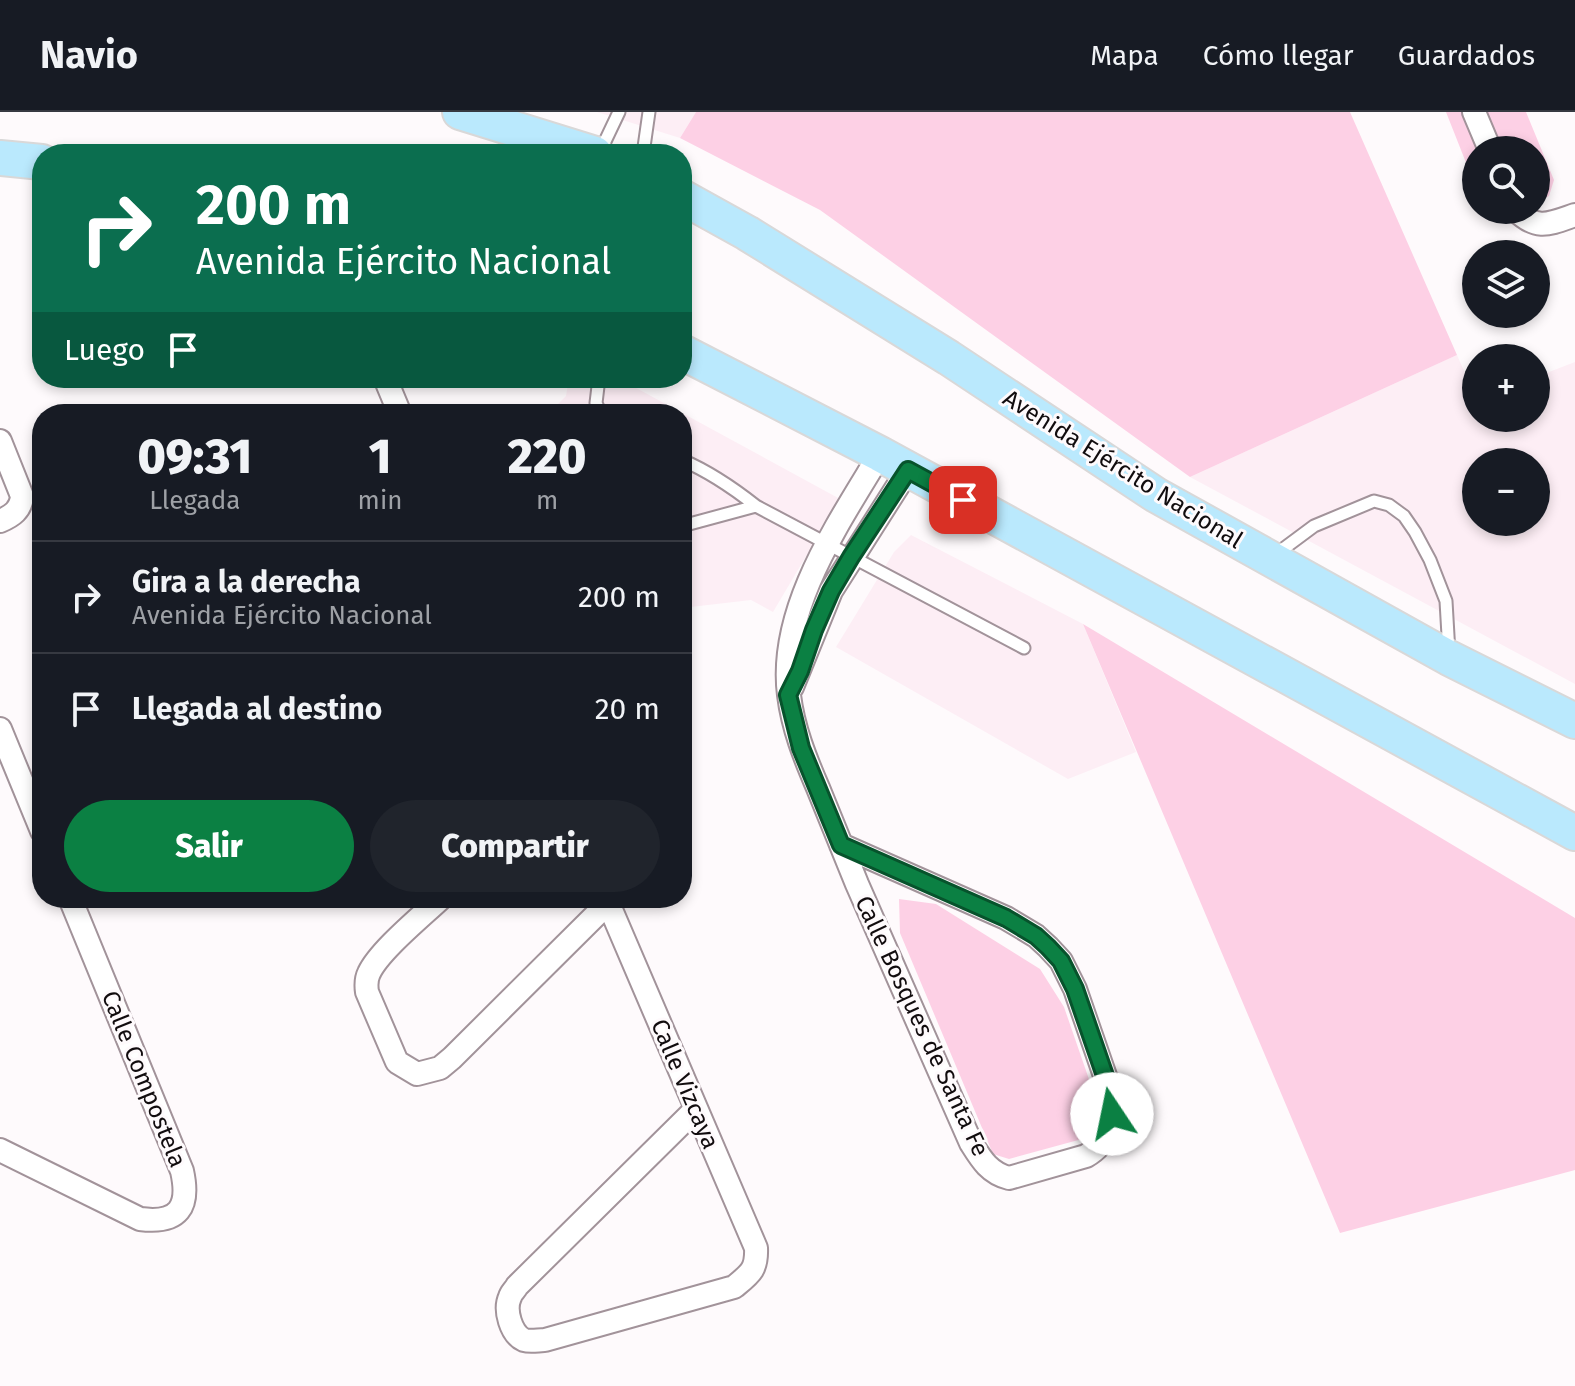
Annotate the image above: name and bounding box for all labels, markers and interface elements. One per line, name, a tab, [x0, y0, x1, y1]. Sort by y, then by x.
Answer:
text: Navio	[40, 32, 138, 78]
text: Mapa	[1090, 39, 1159, 72]
text: Cómo llegar	[1203, 39, 1354, 72]
text: Guardados	[1398, 39, 1535, 72]
map controls	[1462, 136, 1550, 536]
button: search	[1462, 136, 1550, 224]
text: 200 m	[196, 172, 351, 239]
icon: right	[64, 176, 168, 280]
text: Avenida Ejército Nacional	[196, 240, 611, 284]
button: layers	[1462, 240, 1550, 328]
icon: arrive	[161, 328, 205, 372]
text: Luego	[64, 332, 145, 368]
button: +	[1462, 344, 1550, 432]
street label: Avenida Ejército Nacional	[998, 384, 1248, 554]
text: 09:31	[137, 428, 252, 486]
text: 1	[369, 428, 391, 486]
text: 220	[508, 428, 587, 486]
button: −	[1462, 448, 1550, 536]
pin	[929, 466, 997, 534]
icon: arrive	[941, 478, 985, 522]
text: Llegada	[149, 485, 240, 516]
text: min	[358, 485, 402, 516]
text: m	[536, 485, 558, 516]
text: Gira a la derecha	[132, 564, 361, 600]
icon: right	[64, 575, 108, 619]
text: 200 m	[578, 579, 660, 615]
text: Avenida Ejército Nacional	[132, 600, 432, 631]
icon: arrive	[64, 687, 108, 731]
text: Llegada al destino	[132, 691, 382, 727]
text: 20 m	[595, 691, 660, 727]
button: Salir	[64, 800, 354, 892]
button: Compartir	[370, 800, 660, 892]
street label: Calle Bosques de Santa Fe	[849, 891, 995, 1161]
street label: Calle Compostela	[96, 987, 192, 1171]
street label: Calle Vizcaya	[645, 1015, 725, 1153]
position arrow	[1070, 1072, 1154, 1156]

